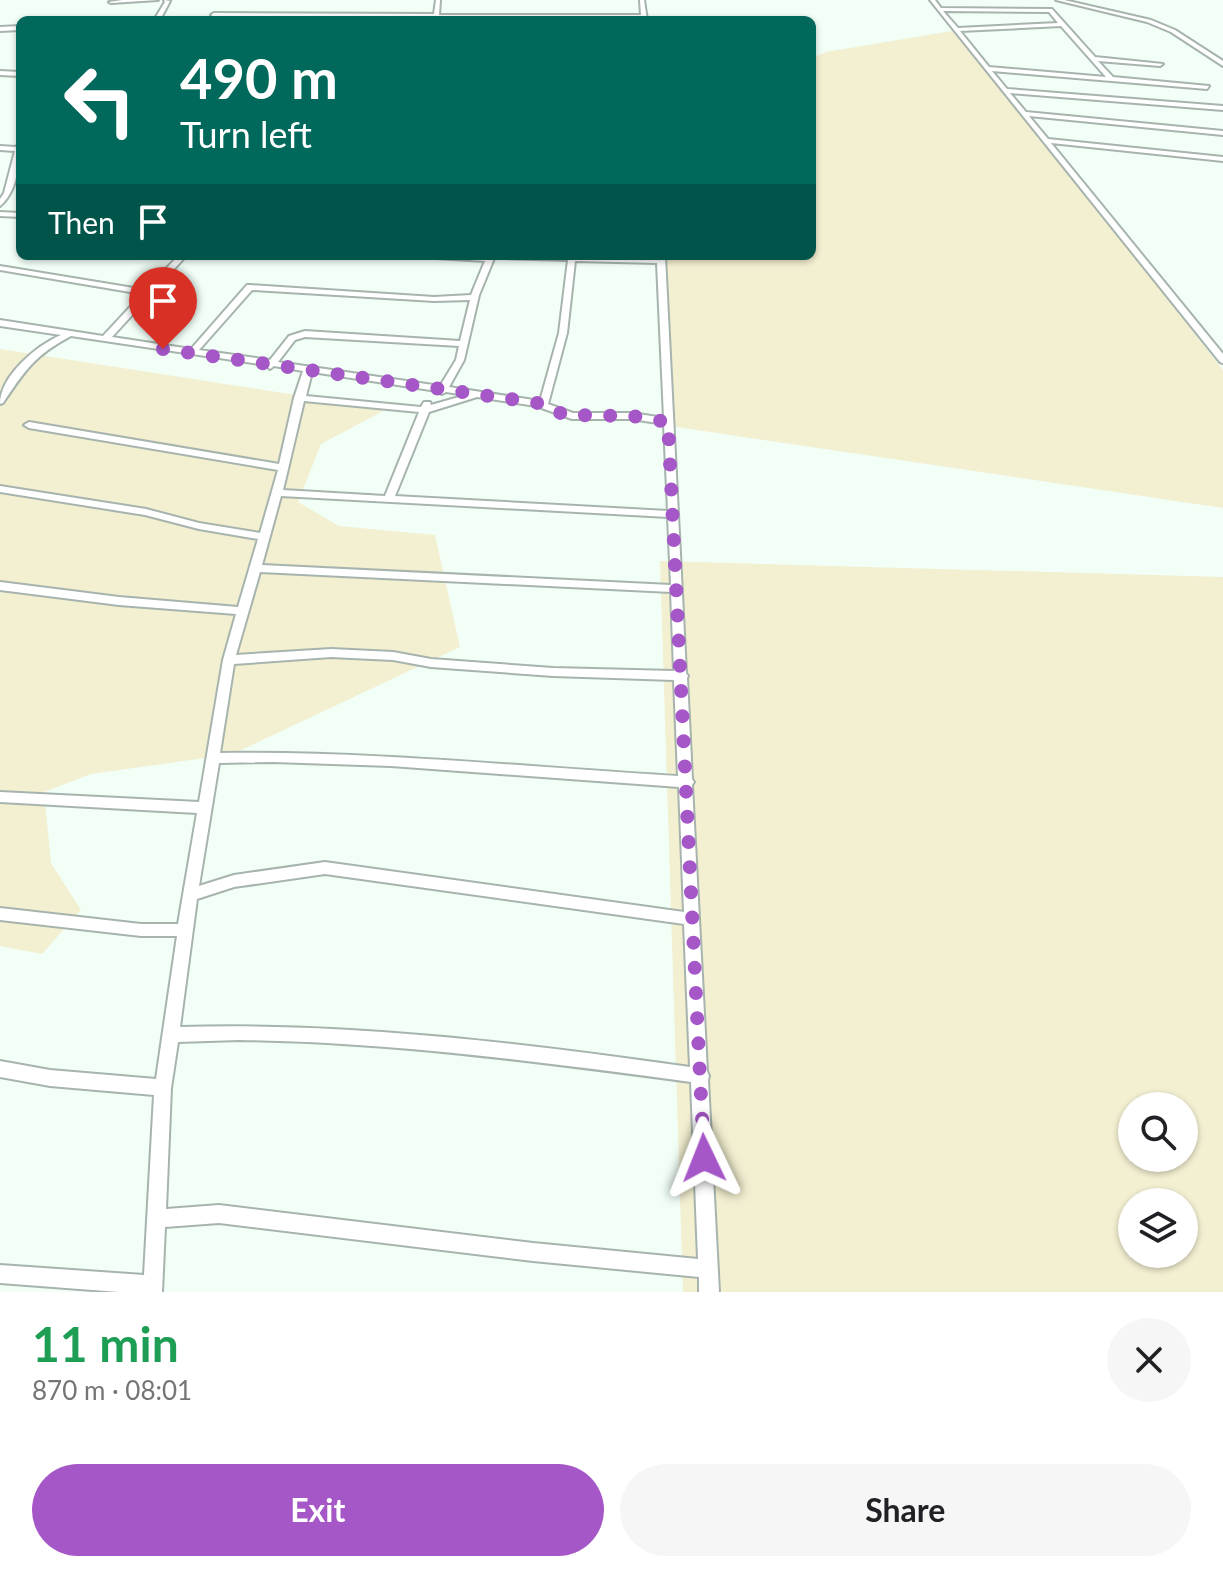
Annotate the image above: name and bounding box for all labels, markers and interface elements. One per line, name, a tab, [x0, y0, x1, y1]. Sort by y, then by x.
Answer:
text: 490 m	[180, 44, 338, 111]
icon: left	[48, 48, 152, 152]
text: Turn left	[180, 112, 312, 156]
icon: arrive	[131, 200, 175, 244]
text: Then	[48, 204, 115, 240]
pin	[129, 267, 197, 349]
icon: arrive	[141, 279, 185, 323]
map controls	[1118, 1092, 1198, 1268]
button: search	[1118, 1092, 1198, 1172]
position arrow	[662, 1116, 746, 1200]
button: layers	[1118, 1188, 1198, 1268]
text: 11 min	[32, 1315, 179, 1372]
button: close	[1107, 1318, 1191, 1402]
text: 870 m · 08:01	[32, 1374, 192, 1406]
button: Exit	[32, 1464, 604, 1556]
button: Share	[620, 1464, 1191, 1556]

